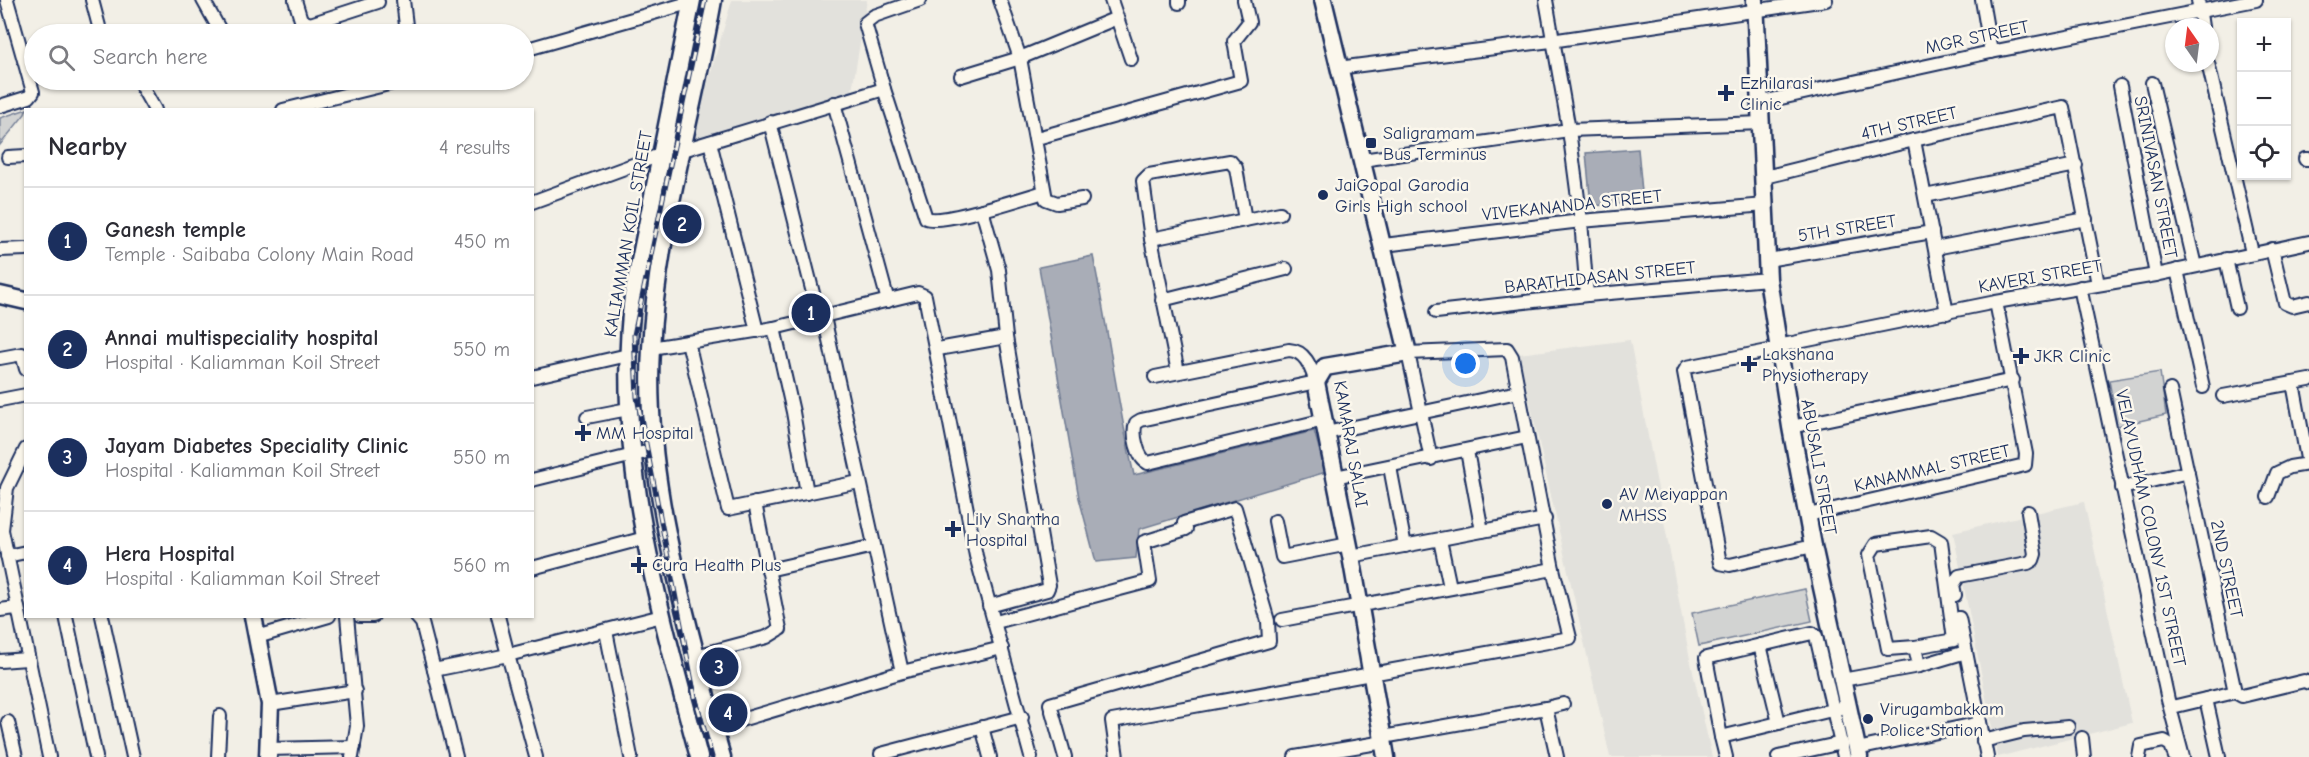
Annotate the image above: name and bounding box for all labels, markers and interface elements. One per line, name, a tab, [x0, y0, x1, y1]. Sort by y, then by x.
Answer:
street label: MGR STREET	[1923, 16, 2032, 59]
north arrow	[2165, 18, 2219, 72]
map controls	[2237, 18, 2291, 180]
button: +	[2237, 18, 2291, 72]
search box	[24, 24, 534, 90]
icon: search	[45, 41, 78, 74]
text: Search here	[93, 44, 208, 70]
button: −	[2237, 72, 2291, 126]
place label: Ezhilarasi Clinic	[1740, 73, 1813, 115]
marker: Ezhilarasi Clinic	[1717, 84, 1735, 102]
street label: SRINIVASAN STREET	[2129, 94, 2182, 261]
street label: 4TH STREET	[1859, 102, 1960, 145]
place label: Saligramam Bus Terminus	[1383, 123, 1487, 165]
button: locate	[2237, 126, 2291, 180]
street label: KALIAMMAN KOIL STREET	[600, 129, 657, 339]
text: Nearby	[48, 132, 127, 162]
text: 4 results	[439, 136, 510, 159]
marker: Saligramam Bus Terminus	[1364, 136, 1378, 150]
place label: JaiGopal Garodia Girls High school	[1335, 175, 1469, 217]
street label: VIVEKANANDA STREET	[1481, 186, 1664, 225]
marker: JaiGopal Garodia Girls High school	[1316, 188, 1330, 202]
pin: 2	[662, 202, 702, 246]
street label: 5TH STREET	[1796, 210, 1898, 247]
text: Ganesh temple	[105, 217, 246, 243]
text: 1	[64, 230, 71, 253]
text: 450 m	[454, 230, 510, 253]
text: Temple · Saibaba Colony Main Road	[105, 243, 414, 266]
street label: KAVERI STREET	[1977, 255, 2104, 298]
street label: BARATHIDASAN STREET	[1503, 257, 1697, 298]
pin: 1	[792, 290, 830, 336]
text: Annai multispeciality hospital	[105, 325, 378, 351]
text: 2	[63, 338, 72, 361]
text: 550 m	[453, 338, 510, 361]
place label: Lakshana Physiotherapy	[1762, 344, 1869, 386]
place label: JKR Clinic	[2034, 346, 2111, 367]
marker: JKR Clinic	[2012, 347, 2030, 365]
your location	[1451, 349, 1480, 378]
text: Hospital · Kaliamman Koil Street	[105, 351, 379, 374]
marker: Lakshana Physiotherapy	[1740, 355, 1758, 373]
street label: KAMARAJ SALAI	[1329, 379, 1372, 509]
street label: VELAYUDHAM COLONY 1ST STREET	[2111, 388, 2190, 669]
street label: ABUSALI STREET	[1796, 397, 1841, 537]
place label: MM Hospital	[596, 423, 694, 444]
marker: MM Hospital	[574, 424, 592, 442]
text: Jayam Diabetes Speciality Clinic	[105, 433, 408, 459]
street label: KANAMMAL STREET	[1852, 440, 2013, 497]
text: 3	[63, 446, 72, 469]
text: 550 m	[453, 446, 510, 469]
text: Hospital · Kaliamman Koil Street	[105, 459, 379, 482]
place label: AV Meiyappan MHSS	[1619, 484, 1728, 526]
marker: AV Meiyappan MHSS	[1600, 497, 1614, 511]
place label: Lily Shantha Hospital	[966, 509, 1060, 551]
street label: 2ND STREET	[2206, 518, 2247, 621]
marker: Lily Shantha Hospital	[944, 520, 962, 538]
text: Hera Hospital	[105, 541, 235, 567]
text: 4	[63, 554, 72, 577]
text: 560 m	[453, 554, 510, 577]
place label: Cura Health Plus	[652, 555, 781, 576]
marker: Cura Health Plus	[630, 556, 648, 574]
text: Hospital · Kaliamman Koil Street	[105, 567, 379, 590]
pin: 3	[700, 644, 738, 690]
pin: 4	[708, 690, 748, 736]
place label: Virugambakkam Police Station	[1880, 699, 2004, 741]
marker: Virugambakkam Police Station	[1861, 712, 1875, 726]

